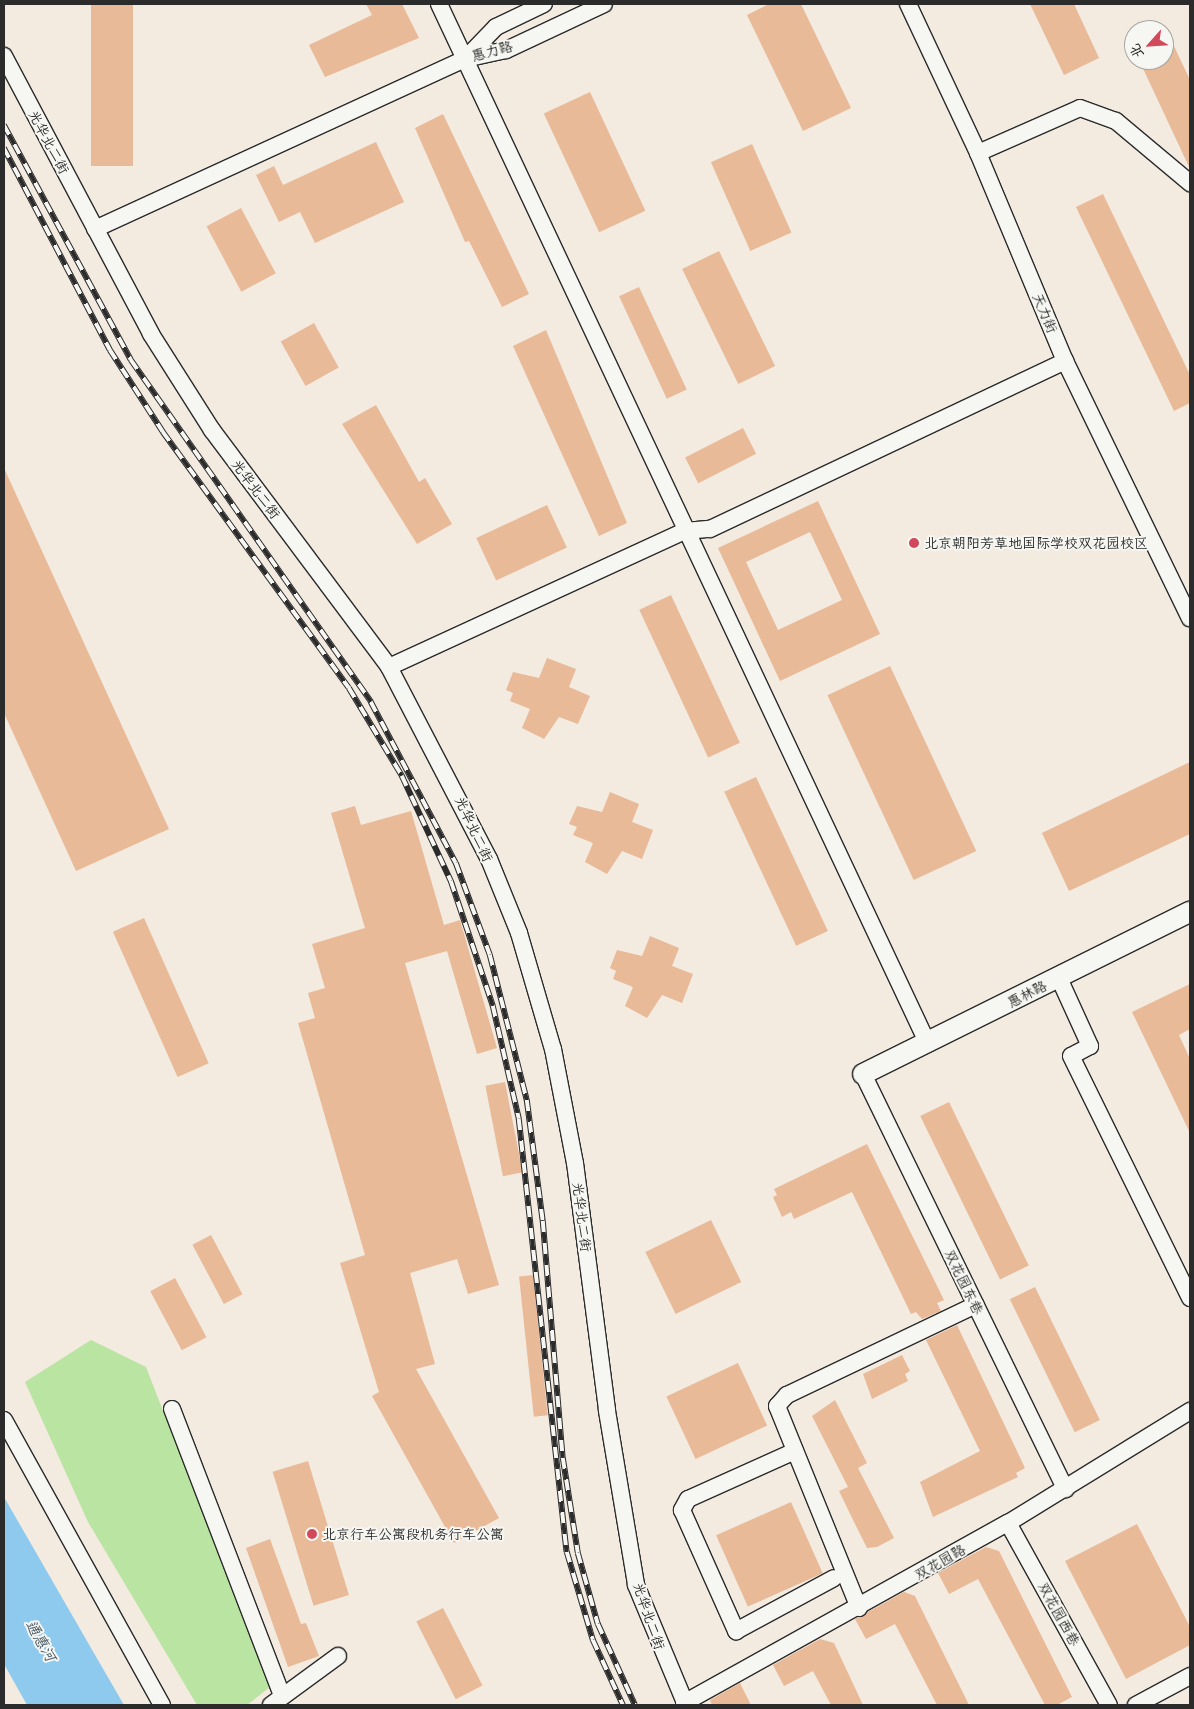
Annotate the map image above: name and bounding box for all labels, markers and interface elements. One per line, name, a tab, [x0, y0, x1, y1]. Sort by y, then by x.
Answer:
north arrow	[1124, 20, 1174, 70]
street label: 惠力路	[470, 37, 514, 65]
text: 北	[1123, 40, 1148, 62]
street label: 光华北二街	[25, 107, 73, 177]
street label: 天力街	[1029, 290, 1061, 336]
street label: 光华北二街	[228, 456, 284, 522]
place label: 北京朝阳芳草地国际学校双花园校区	[924, 535, 1148, 551]
marker: 北京朝阳芳草地国际学校双花园校区	[908, 537, 920, 549]
street label: 光华北二街	[452, 794, 496, 864]
street label: 惠林路	[1004, 977, 1050, 1011]
street label: 光华北二街	[569, 1181, 595, 1253]
street label: 双花园东巷	[941, 1247, 987, 1317]
place label: 北京行车公寓段机务行车公寓	[322, 1526, 504, 1542]
marker: 北京行车公寓段机务行车公寓	[306, 1528, 318, 1540]
street label: 双花园路	[912, 1541, 968, 1583]
street label: 双花园西巷	[1035, 1579, 1083, 1649]
street label: 光华北二街	[630, 1580, 668, 1652]
water label: 通惠河	[23, 1616, 61, 1664]

